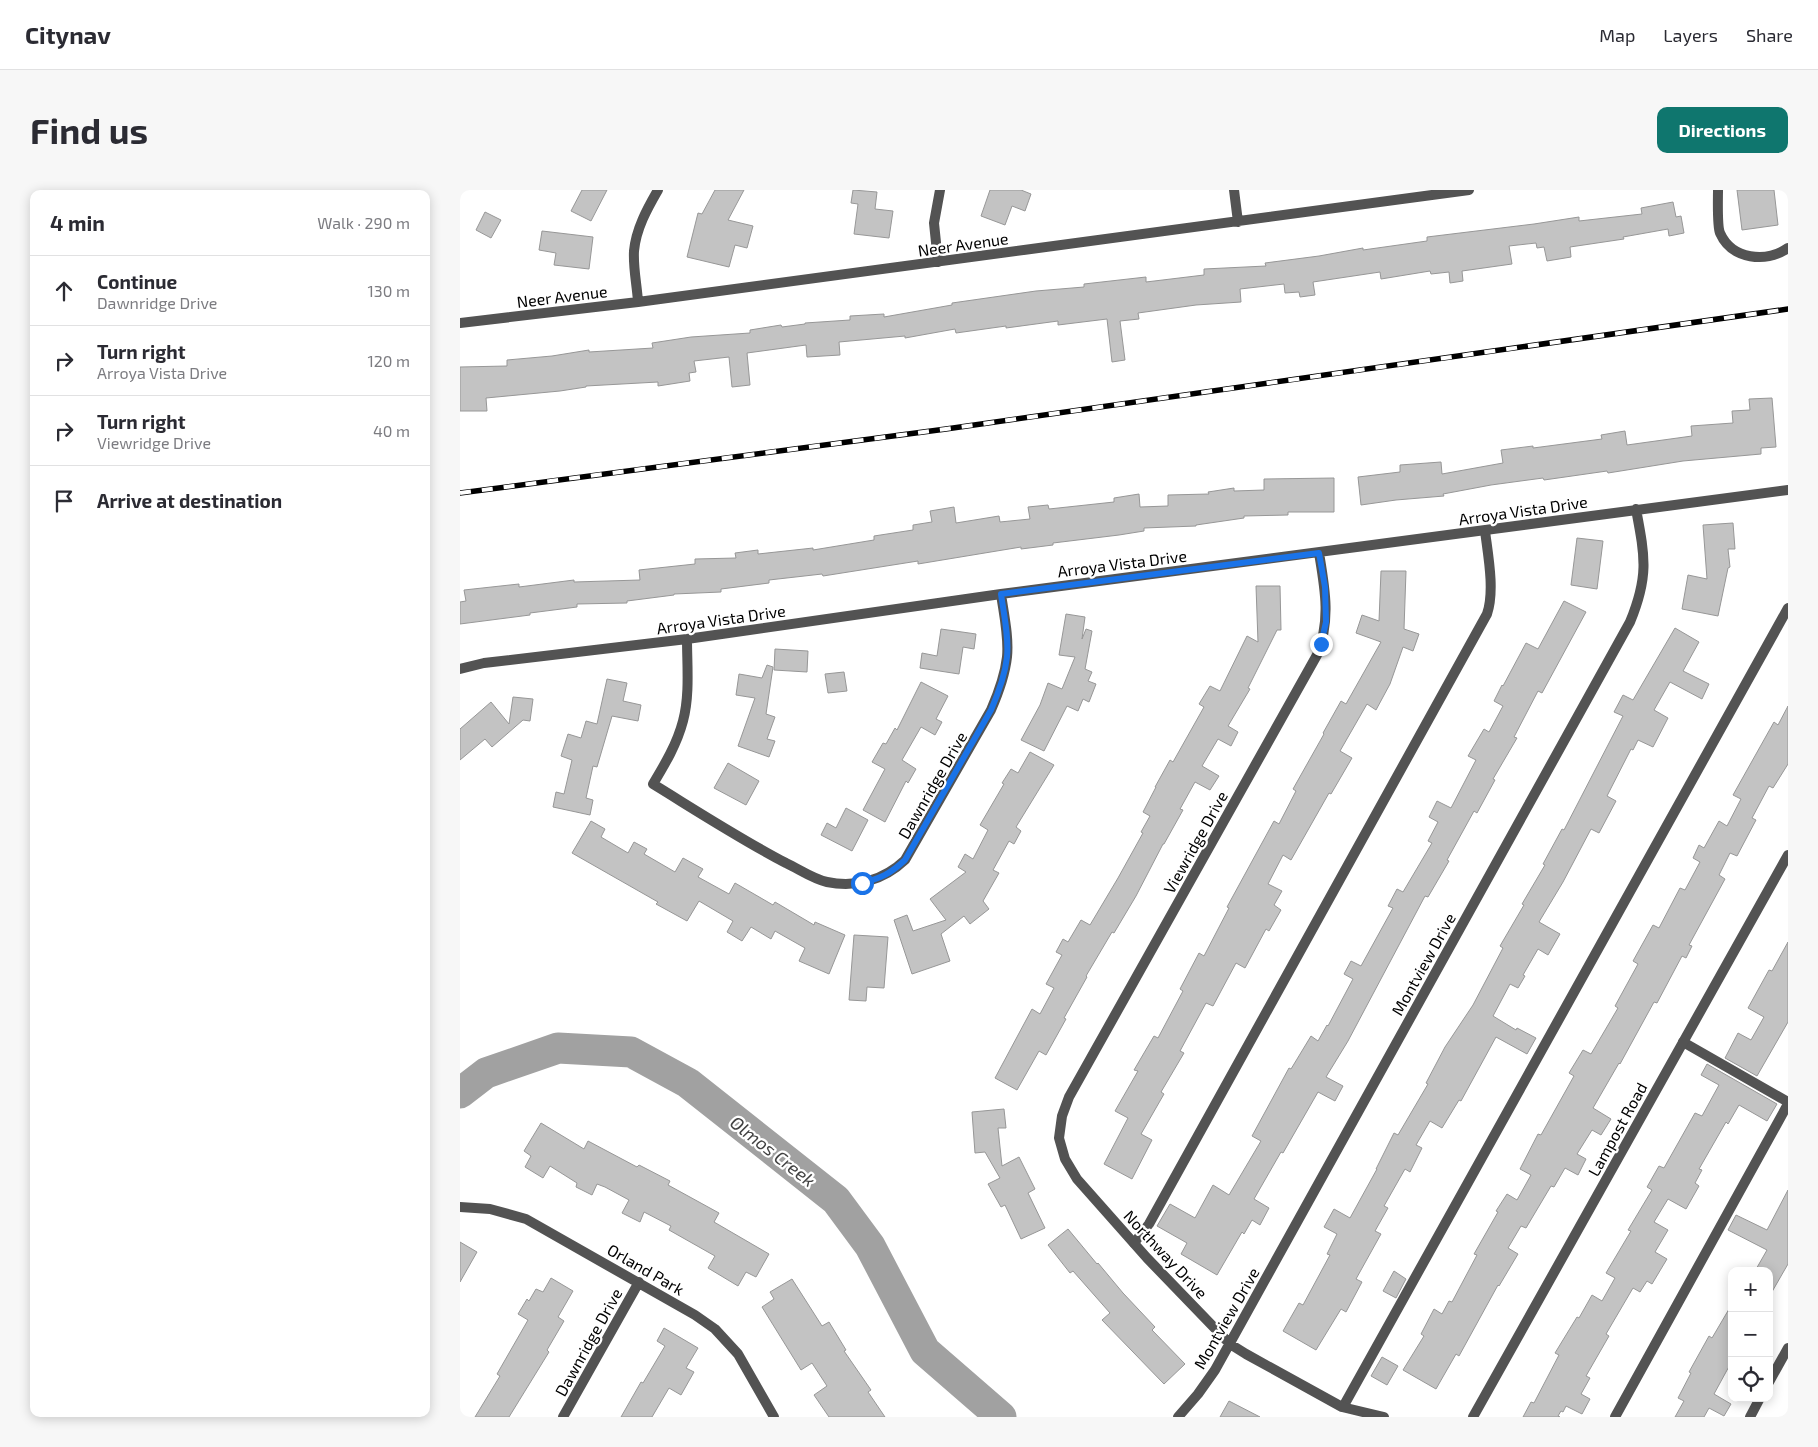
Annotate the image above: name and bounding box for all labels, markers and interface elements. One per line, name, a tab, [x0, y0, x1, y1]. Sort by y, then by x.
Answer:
text: Citynav	[25, 20, 111, 49]
text: Map	[1599, 24, 1635, 46]
text: Layers	[1663, 24, 1718, 46]
text: Share	[1746, 24, 1793, 46]
button: Directions	[1657, 107, 1788, 153]
text: Find us	[30, 109, 148, 151]
text: 4 min	[50, 210, 105, 235]
text: Walk · 290 m	[317, 213, 410, 232]
street label: Neer Avenue	[916, 228, 1010, 260]
text: Continue	[97, 270, 177, 293]
icon: ahead	[50, 277, 78, 305]
text: 130 m	[368, 281, 410, 300]
street label: Neer Avenue	[516, 281, 608, 311]
text: Dawnridge Drive	[97, 293, 217, 312]
text: Turn right	[97, 340, 185, 363]
icon: right	[50, 347, 78, 375]
text: 120 m	[367, 351, 410, 370]
text: Arroya Vista Drive	[97, 363, 227, 382]
text: Turn right	[97, 410, 185, 433]
icon: right	[50, 417, 78, 445]
text: 40 m	[373, 421, 410, 440]
text: Viewridge Drive	[97, 433, 211, 452]
icon: arrive	[50, 487, 78, 515]
text: Arrive at destination	[97, 489, 282, 512]
street label: Arroya Vista Drive	[1457, 492, 1589, 528]
street label: Arroya Vista Drive	[1056, 546, 1188, 580]
street label: Arroya Vista Drive	[655, 601, 787, 637]
route end	[1310, 633, 1333, 656]
street label: Dawnridge Drive	[894, 728, 970, 842]
street label: Viewridge Drive	[1159, 788, 1231, 896]
route start	[851, 872, 874, 895]
street label: Montview Drive	[1387, 910, 1459, 1018]
street label: Lampost Road	[1583, 1079, 1651, 1179]
water label: Olmos Creek	[726, 1111, 820, 1191]
street label: Northway Drive	[1120, 1206, 1212, 1302]
street label: Orland Park	[604, 1239, 688, 1299]
street label: Montview Drive	[1189, 1264, 1263, 1372]
map controls	[1728, 1267, 1773, 1402]
button: +	[1728, 1267, 1773, 1312]
street label: Dawnridge Drive	[550, 1285, 626, 1399]
button: −	[1728, 1312, 1773, 1357]
button: locate	[1728, 1357, 1773, 1402]

